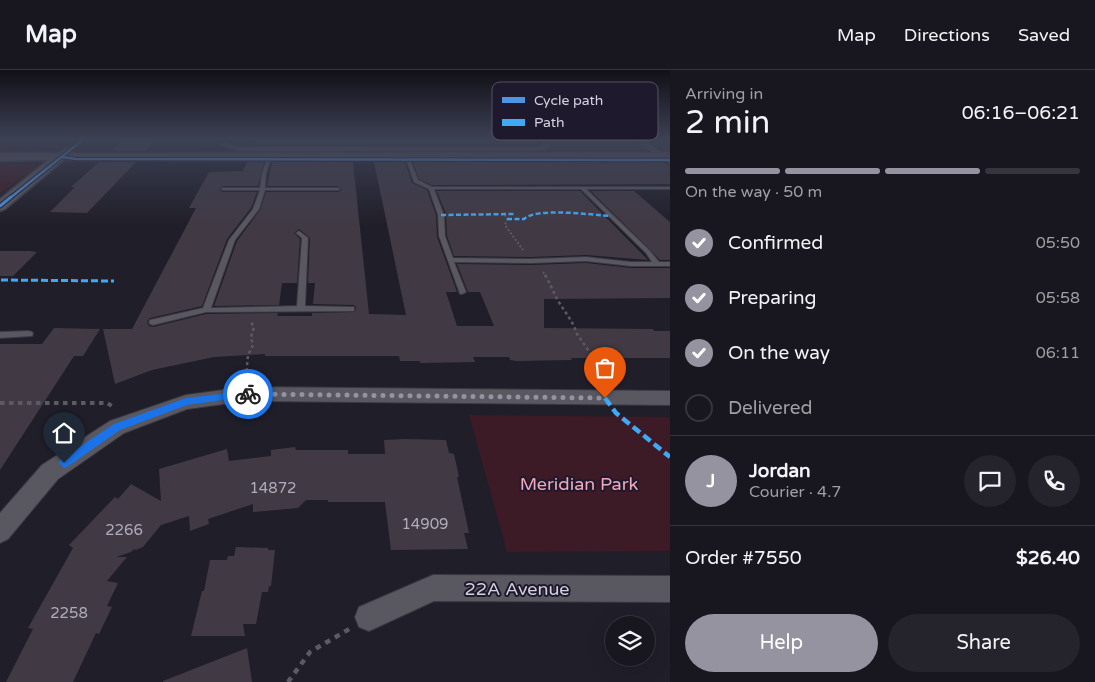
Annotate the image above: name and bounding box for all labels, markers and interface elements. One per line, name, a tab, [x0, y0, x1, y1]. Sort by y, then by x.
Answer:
text: Map	[25, 20, 77, 49]
text: Map	[837, 24, 876, 46]
text: Directions	[904, 24, 990, 46]
text: Saved	[1018, 24, 1070, 46]
legend	[492, 82, 658, 140]
text: Arriving in	[685, 84, 763, 104]
text: Cycle path	[534, 92, 603, 109]
text: 06:16–06:21	[962, 102, 1080, 124]
text: 2 min	[685, 104, 770, 142]
text: Path	[534, 114, 565, 131]
text: On the way · 50 m	[685, 182, 822, 202]
icon: check	[685, 229, 713, 257]
text: Confirmed	[728, 232, 823, 254]
text: 05:50	[1036, 233, 1080, 253]
icon: check	[685, 284, 713, 312]
text: Preparing	[728, 287, 817, 309]
text: 05:58	[1036, 288, 1080, 308]
icon: check	[685, 339, 713, 367]
text: On the way	[728, 342, 830, 364]
text: 06:11	[1036, 343, 1080, 363]
pin	[584, 347, 626, 398]
icon: bag	[591, 354, 619, 382]
courier	[223, 369, 273, 419]
icon: bike	[234, 380, 262, 408]
text: Delivered	[728, 397, 813, 419]
pin	[43, 412, 85, 463]
icon: home	[50, 419, 78, 447]
button: chat	[964, 455, 1016, 507]
button: phone	[1028, 455, 1080, 507]
text: Jordan	[749, 460, 811, 482]
text: J	[707, 470, 715, 492]
park label: Meridian Park	[520, 473, 639, 495]
house number: 14872	[249, 479, 297, 497]
text: Courier · 4.7	[749, 482, 841, 502]
house number: 14909	[401, 515, 449, 533]
house number: 2266	[105, 521, 143, 539]
text: Order #7550	[685, 547, 802, 569]
text: $26.40	[1016, 547, 1080, 569]
street label: 22A Avenue	[464, 578, 570, 600]
house number: 2258	[50, 604, 88, 622]
button: Help	[685, 614, 878, 672]
button: Share	[888, 614, 1080, 672]
map controls	[605, 616, 655, 666]
button: layers	[605, 616, 655, 666]

